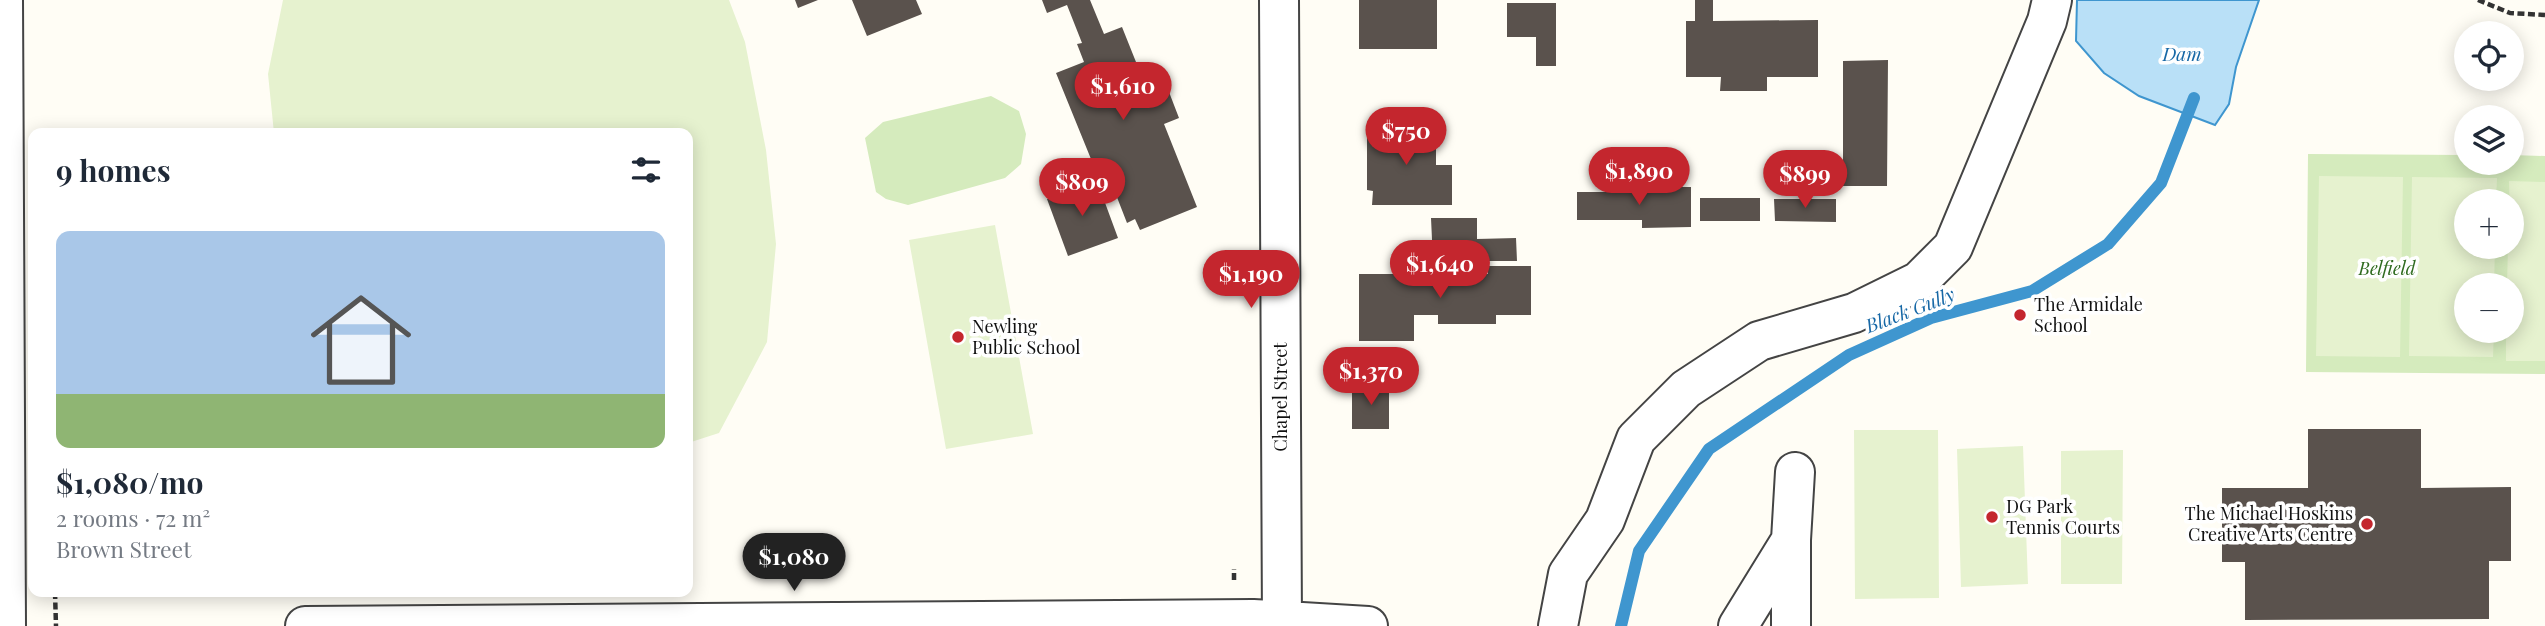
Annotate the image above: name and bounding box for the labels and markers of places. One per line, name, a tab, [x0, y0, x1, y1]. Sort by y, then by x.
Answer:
pin: $1,610	[1066, 62, 1180, 122]
pin: $750	[1365, 108, 1447, 167]
pin: $1,890	[1582, 148, 1696, 207]
pin: $899	[1764, 150, 1846, 210]
pin: $809	[1041, 158, 1123, 218]
pin: $1,640	[1383, 240, 1497, 300]
pin: $1,190	[1194, 250, 1308, 310]
place label: The Armidale School	[2034, 292, 2143, 337]
marker: The Armidale School	[2012, 307, 2028, 323]
place label: Newling Public School	[972, 314, 1080, 359]
marker: Newling Public School	[950, 329, 966, 345]
pin: $1,370	[1314, 348, 1428, 407]
place label: DG Park Tennis Courts	[2006, 494, 2120, 539]
place label: The Michael Hoskins Creative Arts Centre	[2185, 501, 2353, 546]
marker: DG Park Tennis Courts	[1984, 509, 2000, 525]
marker: The Michael Hoskins Creative Arts Centre	[2359, 516, 2375, 532]
pin: $1,080	[737, 534, 851, 593]

